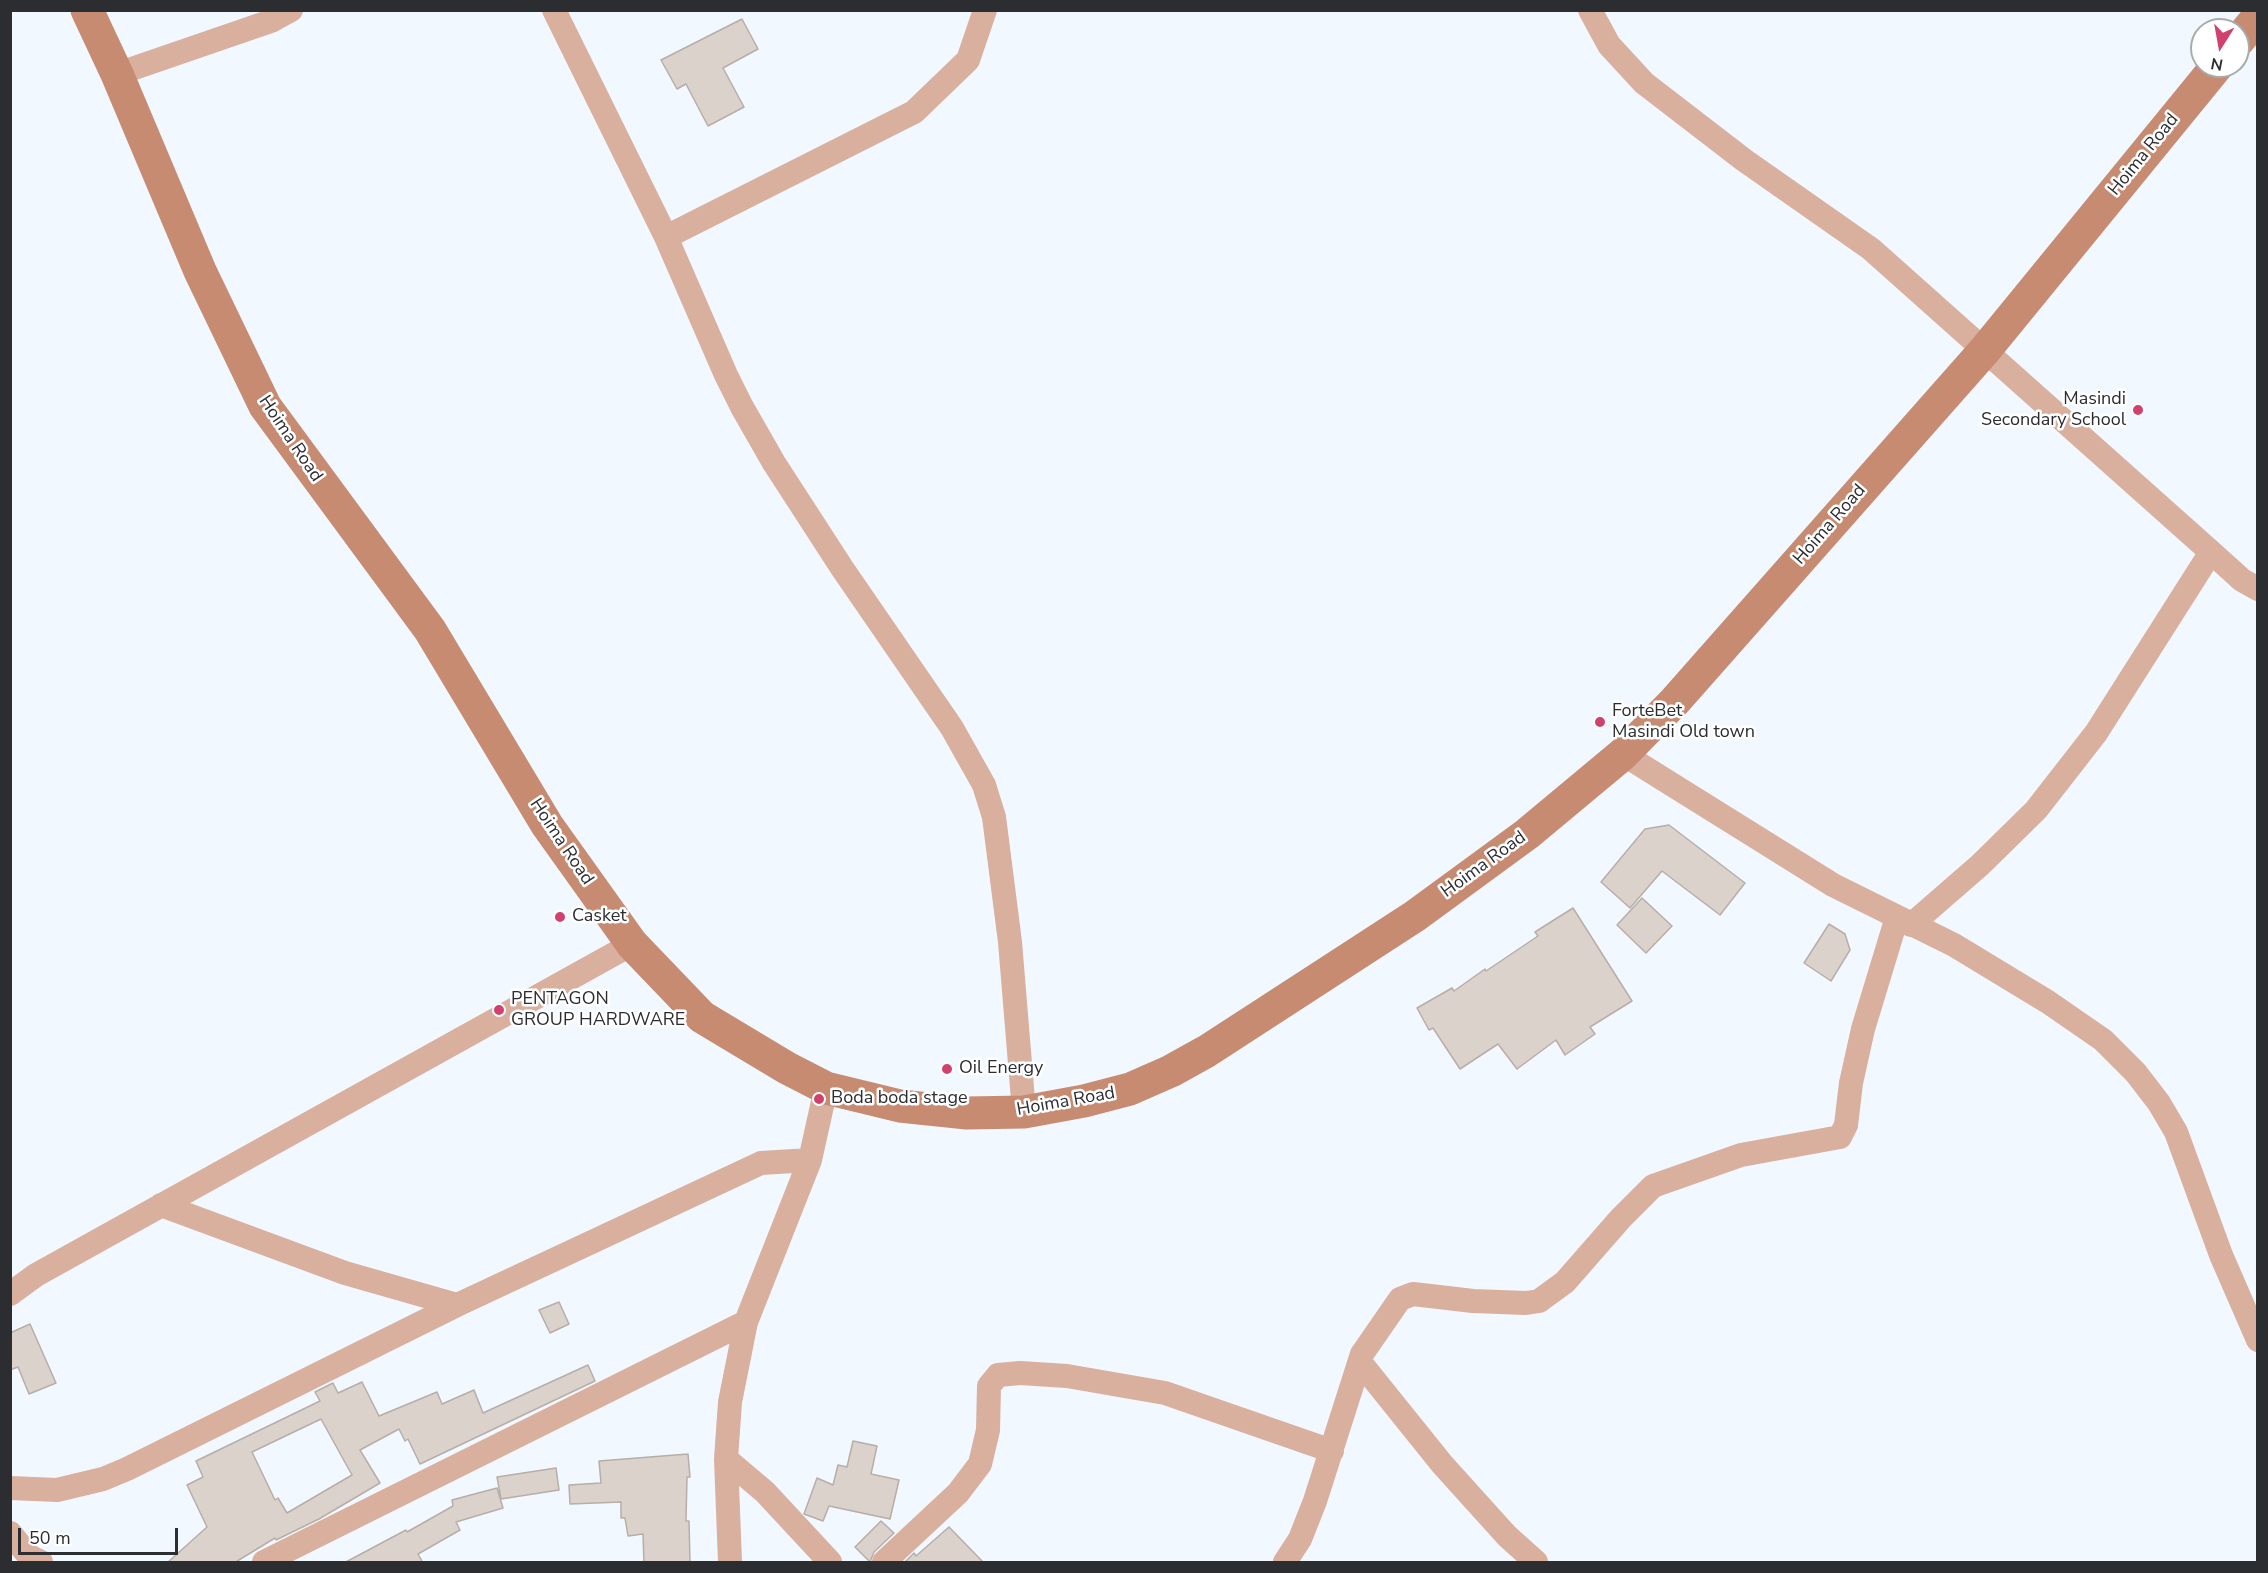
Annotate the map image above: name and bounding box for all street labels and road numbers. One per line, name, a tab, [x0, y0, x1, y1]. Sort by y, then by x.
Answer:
street label: Hoima Road	[2104, 110, 2184, 200]
street label: Hoima Road	[253, 392, 327, 486]
street label: Hoima Road	[1789, 480, 1871, 570]
street label: Hoima Road	[524, 795, 598, 889]
street label: Hoima Road	[1437, 827, 1531, 903]
street label: Hoima Road	[1015, 1083, 1117, 1121]

